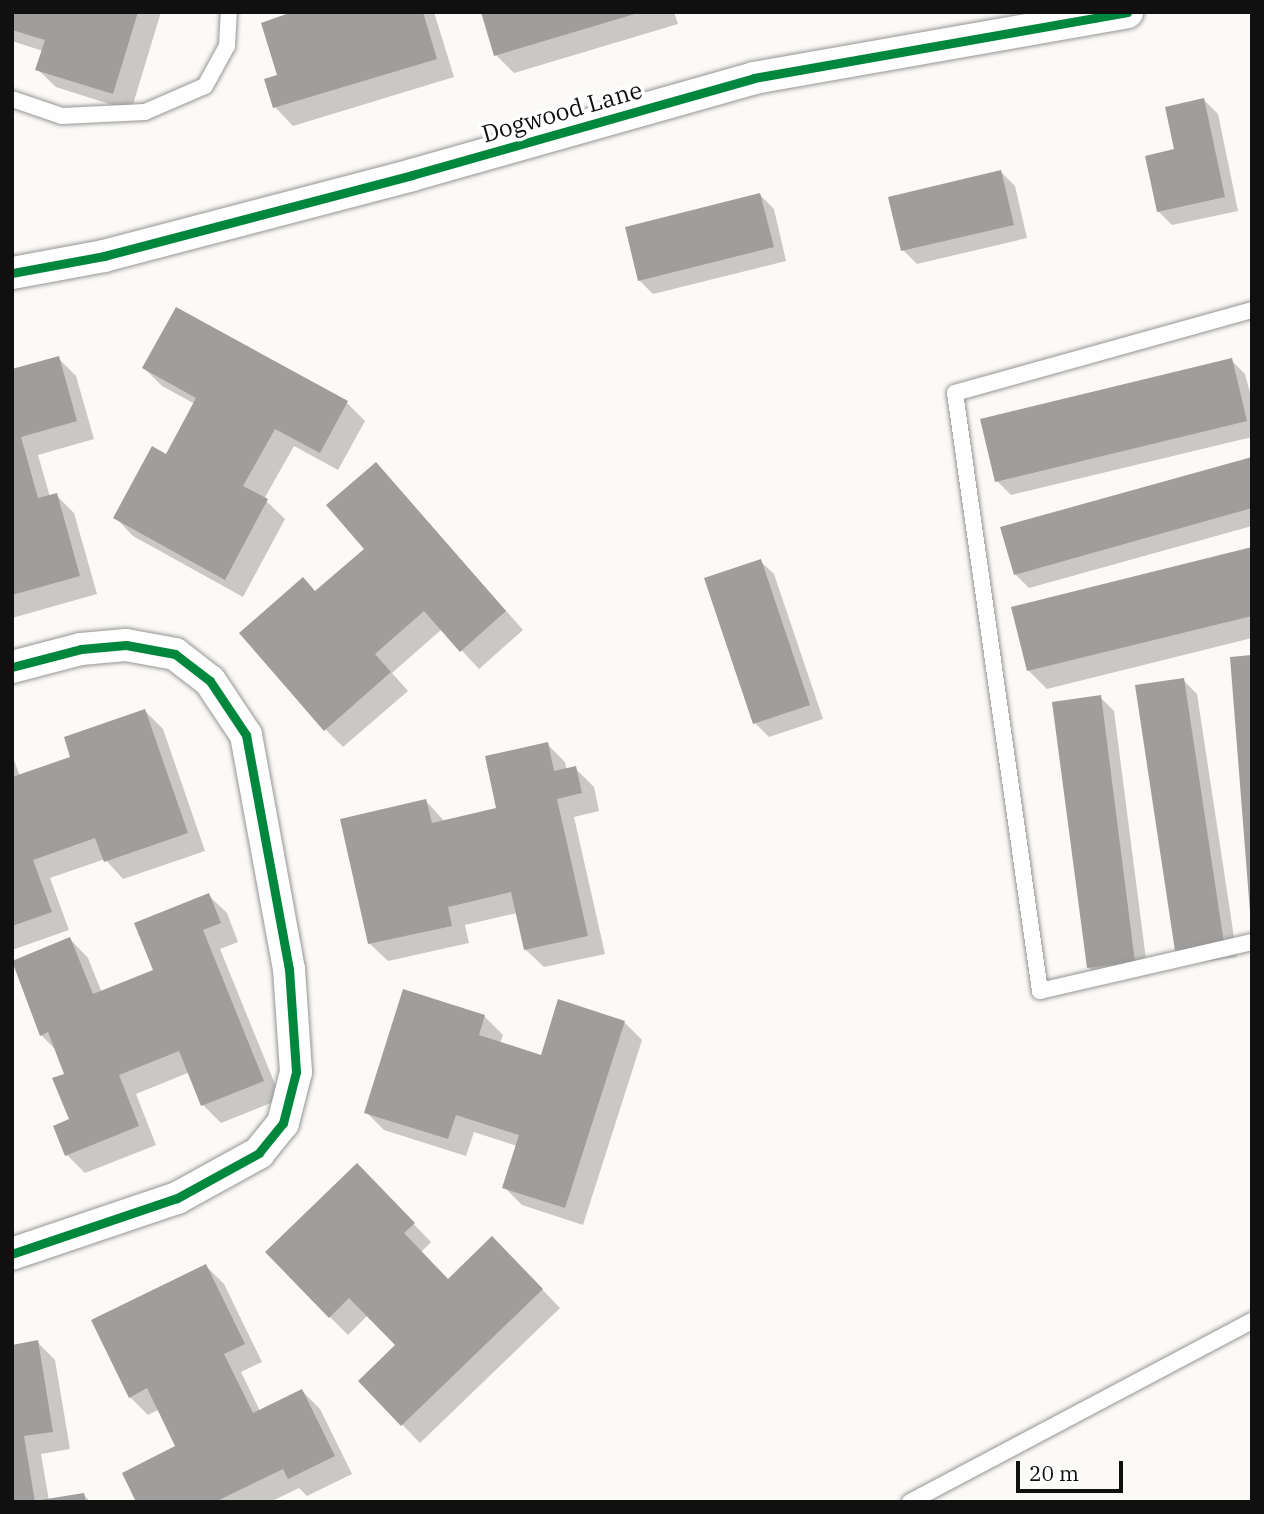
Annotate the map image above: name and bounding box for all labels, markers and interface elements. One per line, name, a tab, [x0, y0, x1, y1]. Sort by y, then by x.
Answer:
street label: Dogwood Lane	[479, 75, 645, 149]
scale bar	[1019, 1448, 1126, 1492]
text: 20 m	[1029, 1459, 1079, 1487]

